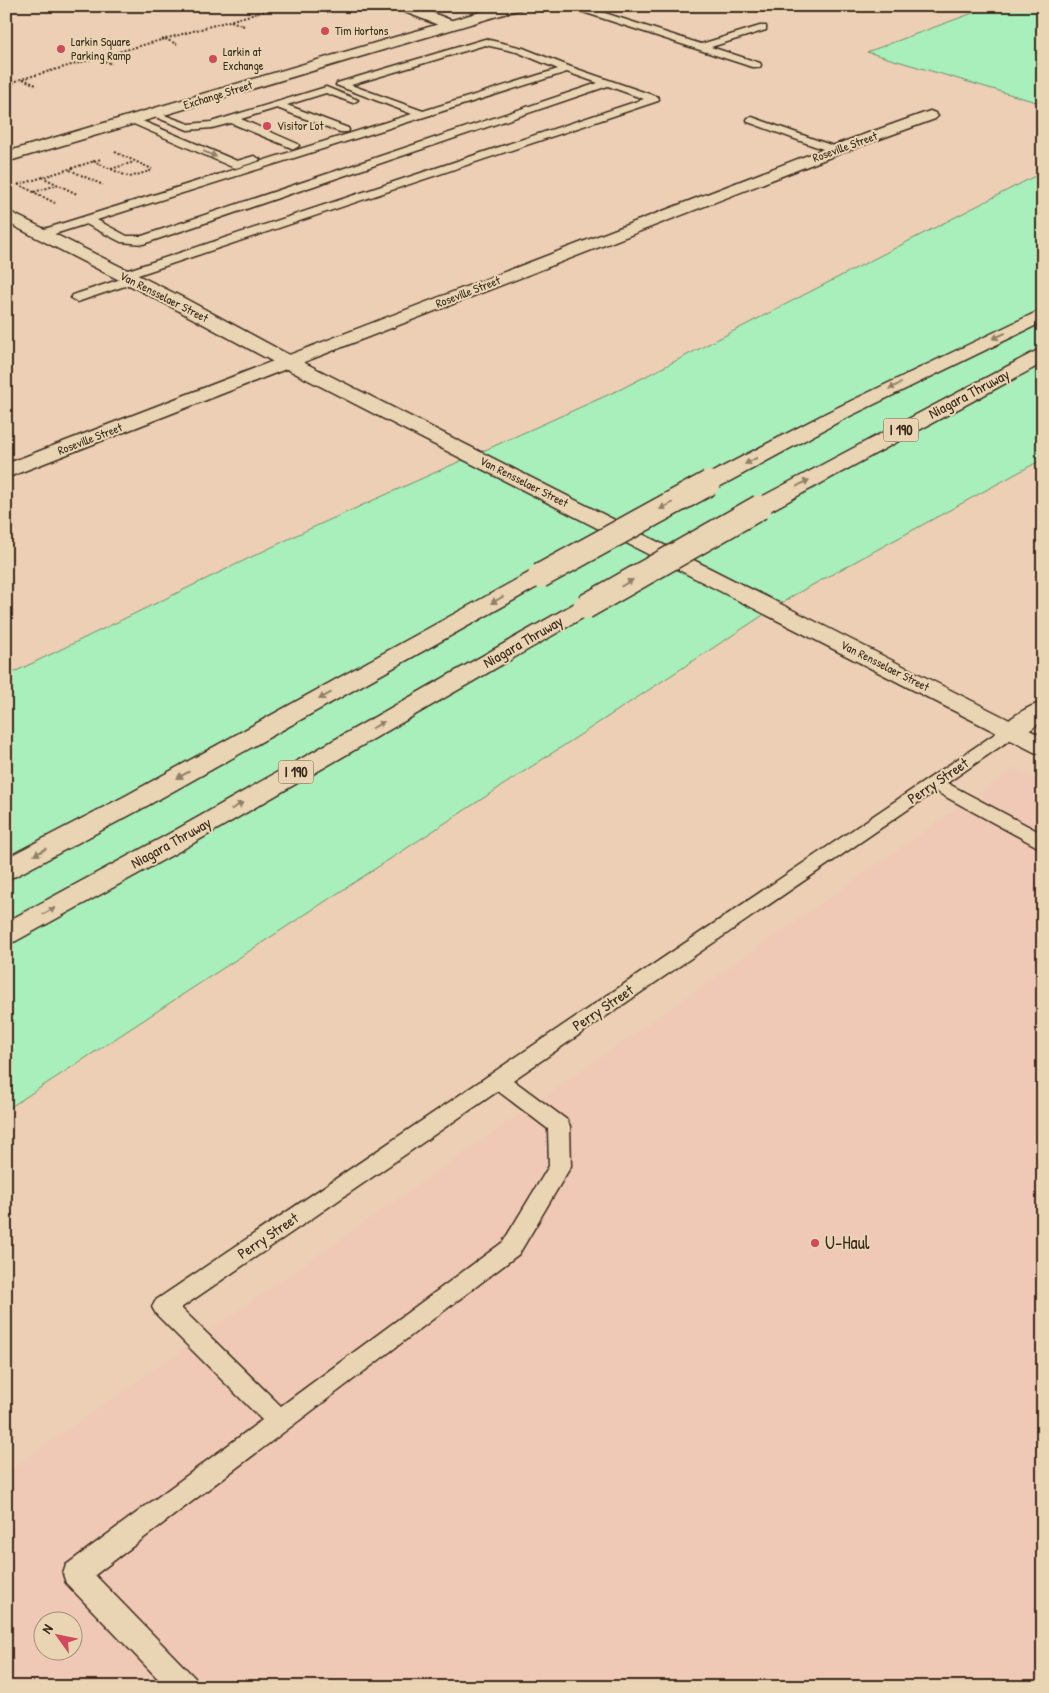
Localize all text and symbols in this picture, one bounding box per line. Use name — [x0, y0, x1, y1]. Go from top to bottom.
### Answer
place label: Tim Hortons — [335, 22, 389, 39]
marker: Tim Hortons — [319, 25, 331, 37]
place label: Larkin Square Parking Ramp — [71, 33, 131, 64]
marker: Larkin Square Parking Ramp — [55, 43, 67, 55]
place label: Larkin at Exchange — [223, 43, 264, 74]
marker: Larkin at Exchange — [207, 53, 219, 65]
street label: Exchange Street — [181, 76, 255, 113]
place label: Visitor Lot — [277, 117, 324, 134]
marker: Visitor Lot — [261, 120, 273, 132]
street label: Roseville Street — [810, 127, 880, 166]
one-way arrow — [203, 150, 217, 158]
street label: Van Rensselaer Street — [117, 267, 212, 327]
street label: Roseville Street — [433, 271, 503, 312]
one-way arrow — [992, 332, 1006, 340]
street label: Niagara Thruway — [924, 363, 1013, 424]
one-way arrow — [888, 382, 902, 390]
street label: Roseville Street — [55, 418, 125, 459]
road number: I 190 — [884, 418, 918, 442]
street label: Van Rensselaer Street — [477, 452, 572, 512]
one-way arrow — [743, 457, 758, 465]
one-way arrow — [797, 479, 810, 488]
one-way arrow — [659, 502, 673, 511]
one-way arrow — [621, 578, 634, 587]
one-way arrow — [491, 595, 504, 604]
street label: Niagara Thruway — [479, 610, 567, 673]
street label: Van Rensselaer Street — [838, 636, 933, 696]
one-way arrow — [318, 691, 331, 700]
one-way arrow — [371, 721, 384, 730]
street label: Perry Street — [903, 752, 973, 809]
road number: I 190 — [278, 760, 314, 784]
one-way arrow — [176, 770, 189, 779]
one-way arrow — [229, 802, 244, 810]
street label: Niagara Thruway — [127, 812, 215, 873]
one-way arrow — [33, 848, 47, 856]
one-way arrow — [42, 906, 56, 915]
street label: Perry Street — [568, 979, 638, 1036]
street label: Perry Street — [233, 1207, 303, 1264]
place label: U-Haul — [825, 1230, 870, 1255]
marker: U-Haul — [809, 1237, 821, 1249]
north arrow — [32, 1610, 82, 1660]
text: N — [37, 1620, 57, 1637]

